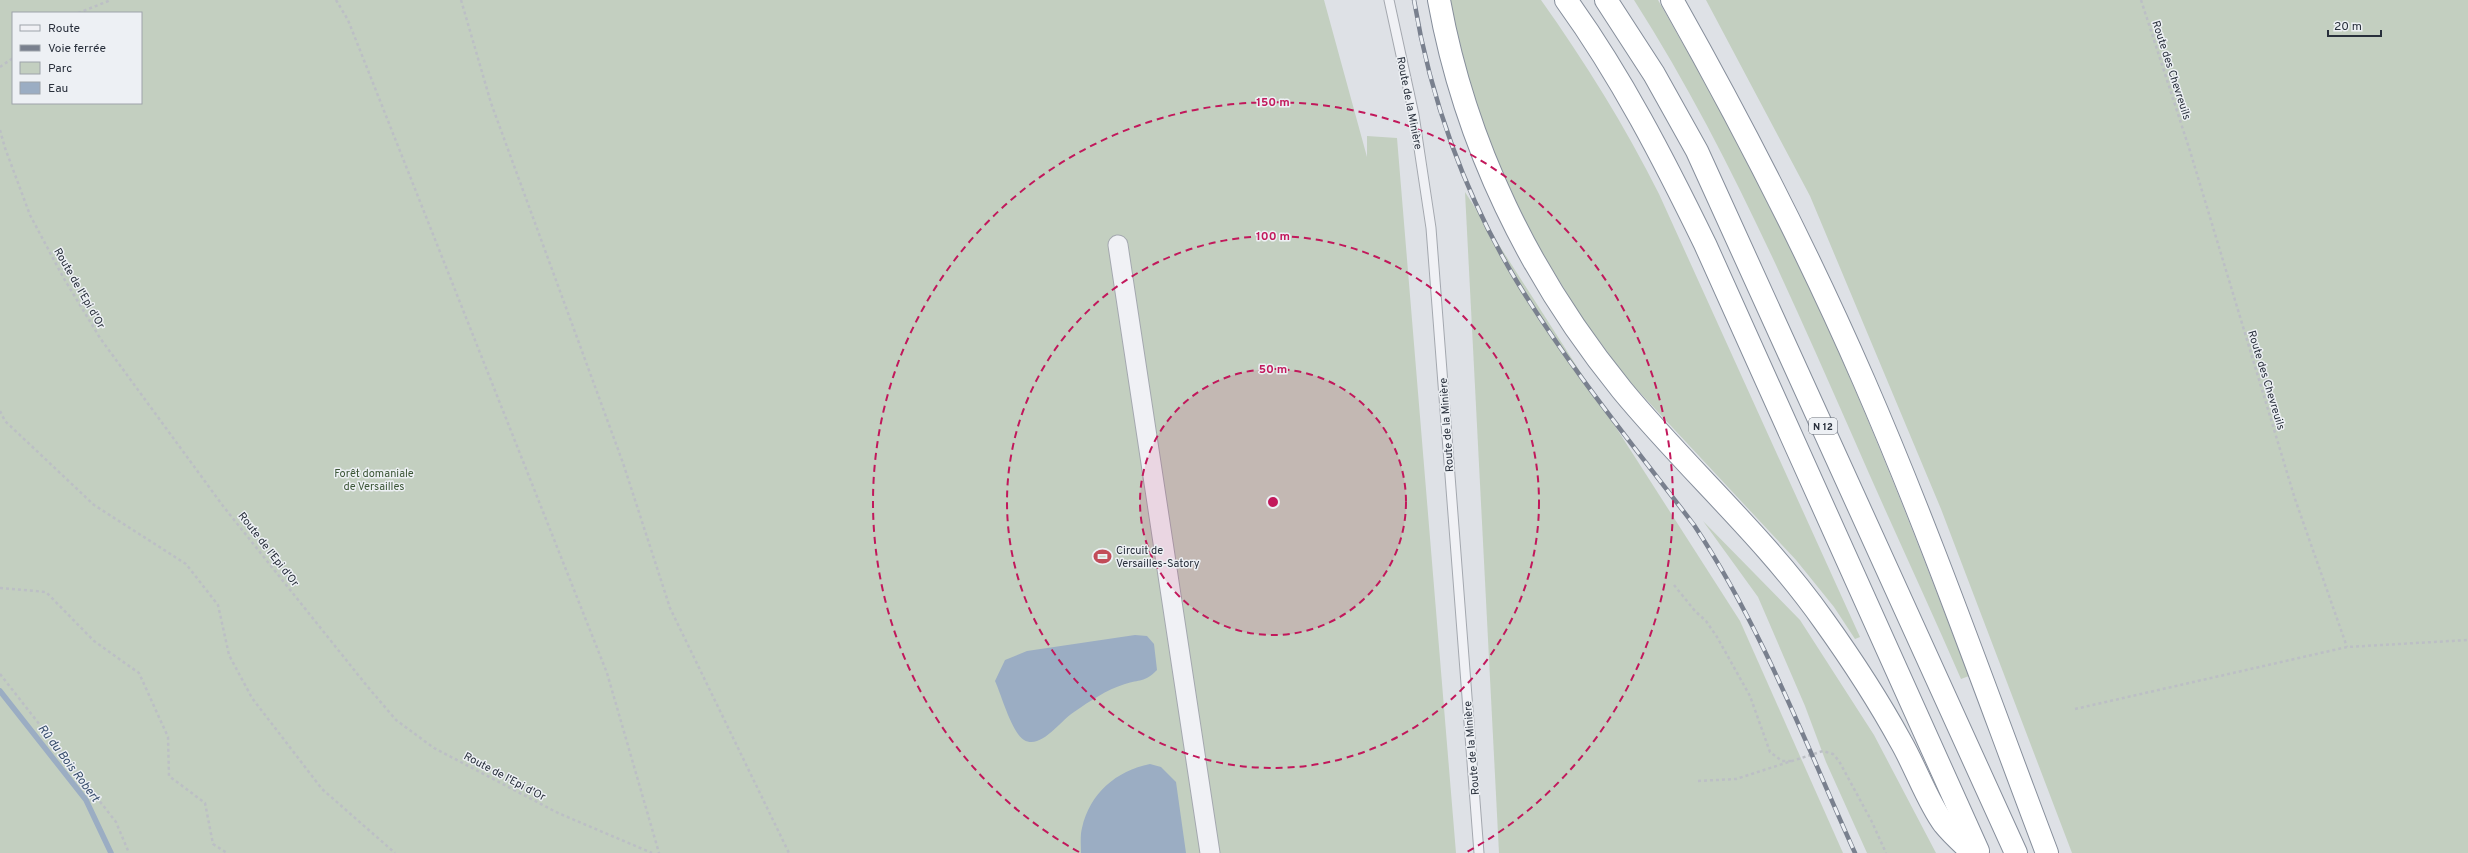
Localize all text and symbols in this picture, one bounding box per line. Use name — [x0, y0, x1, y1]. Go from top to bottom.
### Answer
legend — [12, 12, 142, 104]
scale bar — [2328, 12, 2381, 38]
street label: Route des Chevreuils — [2148, 19, 2194, 122]
text: 20 m — [2334, 19, 2362, 35]
text: Route — [48, 21, 80, 37]
text: Voie ferrée — [48, 41, 106, 57]
street label: Route de la Minière — [1393, 56, 1425, 151]
text: Parc — [48, 61, 72, 77]
text: Eau — [48, 81, 68, 97]
text: 150 m — [1256, 95, 1290, 111]
text: 100 m — [1256, 229, 1290, 245]
street label: Route de l'Epi d'Or — [50, 246, 108, 332]
street label: Route des Chevreuils — [2244, 329, 2288, 432]
text: 50 m — [1259, 362, 1287, 378]
street label: Route de la Minière — [1437, 377, 1457, 472]
road number: N 12 — [1809, 418, 1837, 434]
park label: Forêt domaniale de Versailles — [334, 467, 414, 494]
centre of rings — [1266, 495, 1280, 509]
street label: Route de l'Epi d'Or — [235, 510, 302, 590]
place label: Circuit de Versailles-Satory — [1116, 544, 1200, 571]
sports icon: Circuit de Versailles-Satory — [1093, 546, 1113, 566]
street label: Route de la Minière — [1461, 700, 1483, 796]
water label: Rû du Bois Robert — [34, 722, 103, 806]
street label: Route de l'Epi d'Or — [461, 749, 549, 805]

